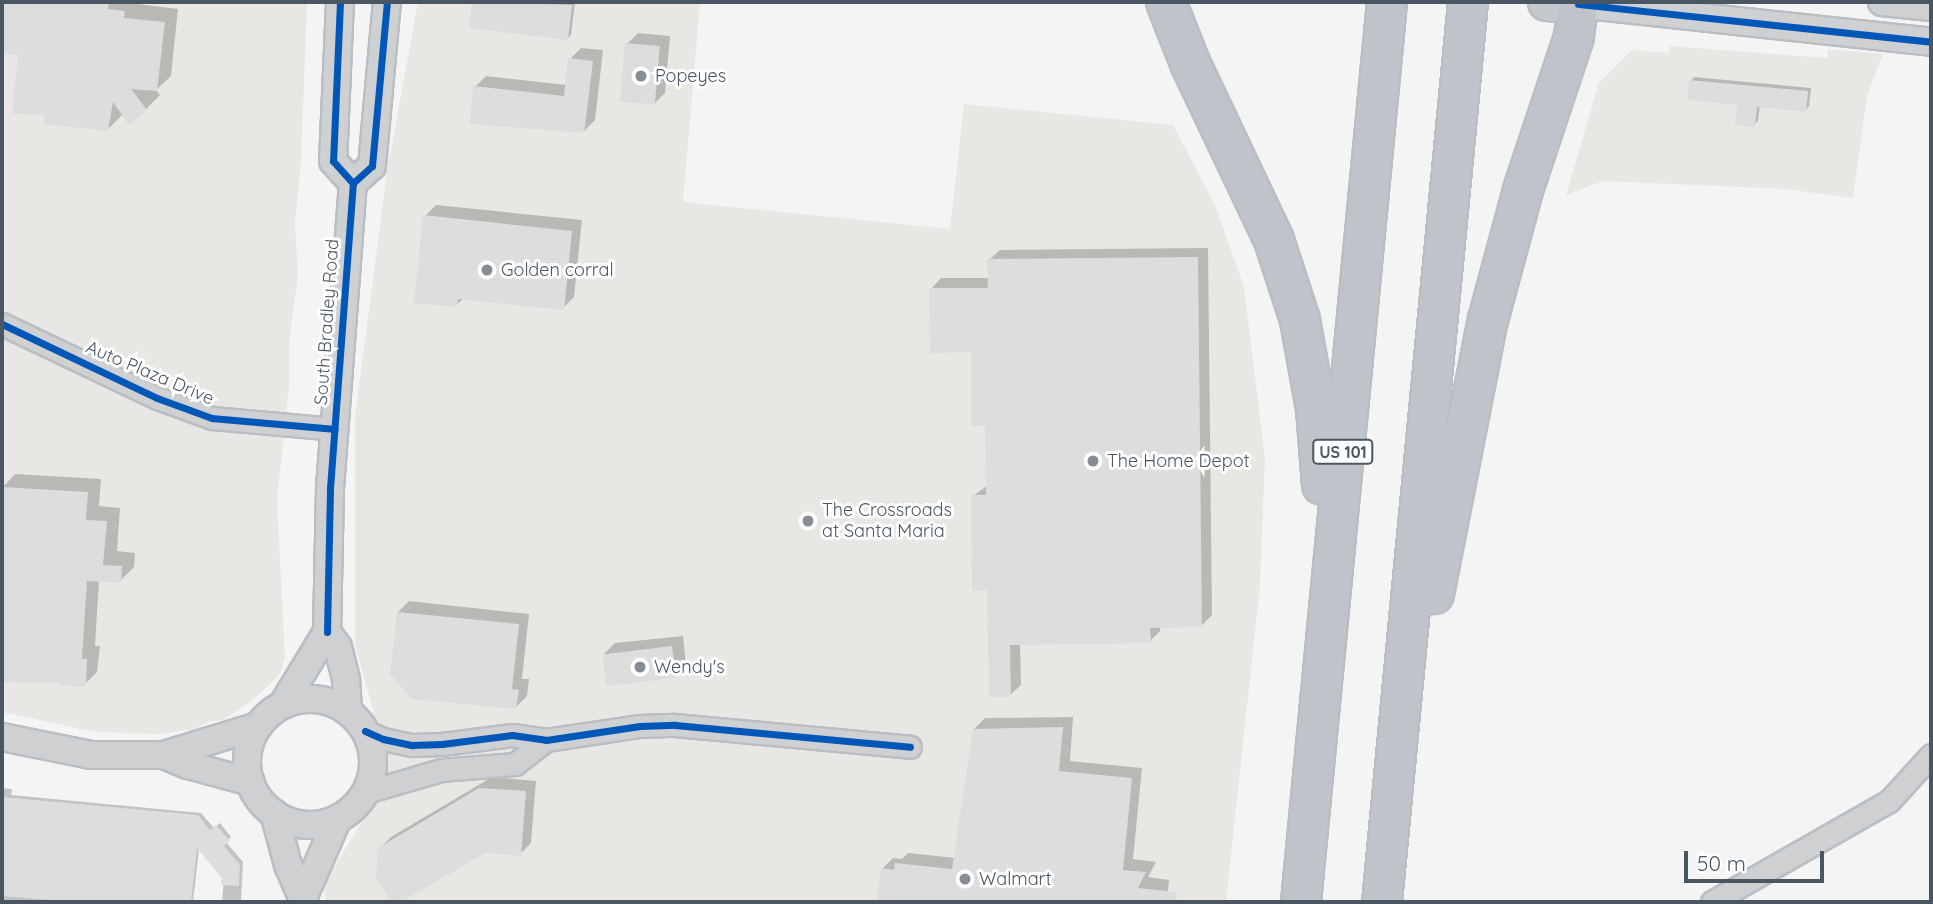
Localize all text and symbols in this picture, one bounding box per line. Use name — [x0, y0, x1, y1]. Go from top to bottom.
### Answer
place label: Popeyes — [655, 65, 726, 87]
marker: Popeyes — [633, 68, 649, 84]
street label: South Bradley Road — [310, 238, 344, 406]
place label: Golden corral — [501, 259, 614, 281]
marker: Golden corral — [479, 262, 495, 278]
street label: Auto Plaza Drive — [83, 336, 217, 410]
road number: US 101 — [1312, 440, 1374, 464]
place label: The Home Depot — [1107, 450, 1250, 472]
marker: The Home Depot — [1085, 453, 1101, 469]
place label: The Crossroads at Santa Maria — [822, 500, 952, 542]
marker: The Crossroads at Santa Maria — [800, 513, 816, 529]
place label: Wendy's — [654, 656, 725, 678]
marker: Wendy's — [632, 659, 648, 675]
scale bar — [1688, 838, 1828, 882]
text: 50 m — [1697, 850, 1746, 876]
place label: Walmart — [979, 868, 1052, 890]
marker: Walmart — [957, 871, 973, 887]

